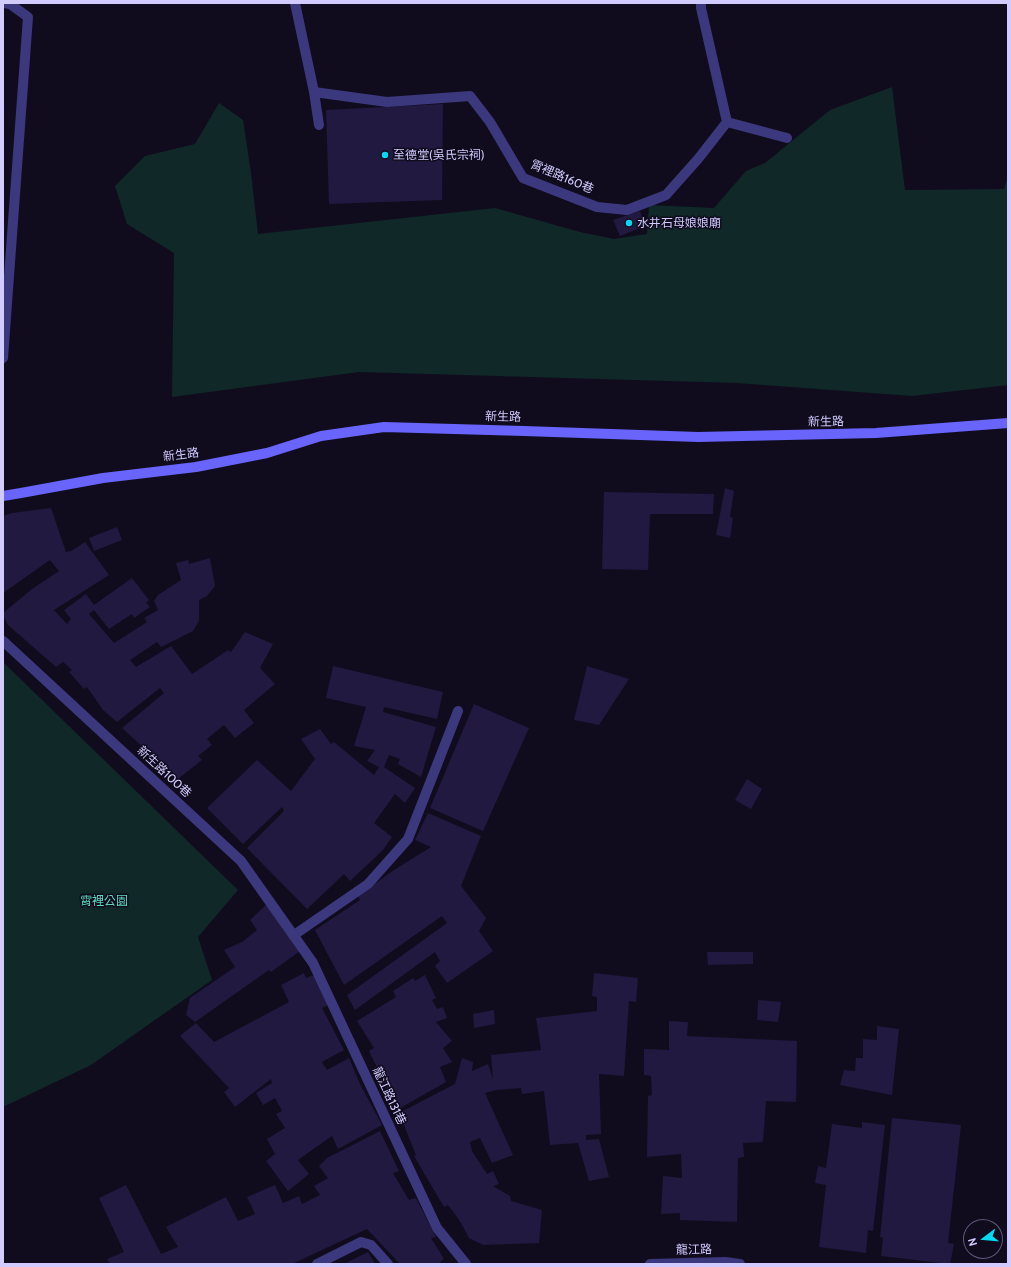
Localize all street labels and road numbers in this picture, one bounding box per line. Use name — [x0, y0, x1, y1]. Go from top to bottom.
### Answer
street label: 霄裡路160巷 — [528, 157, 596, 197]
street label: 新生路 — [485, 409, 521, 425]
street label: 新生路 — [808, 414, 844, 430]
street label: 新生路 — [162, 446, 200, 464]
street label: 新生路100巷 — [134, 743, 194, 801]
street label: 龍江路131巷 — [369, 1065, 409, 1127]
street label: 龍江路 — [676, 1242, 712, 1258]

